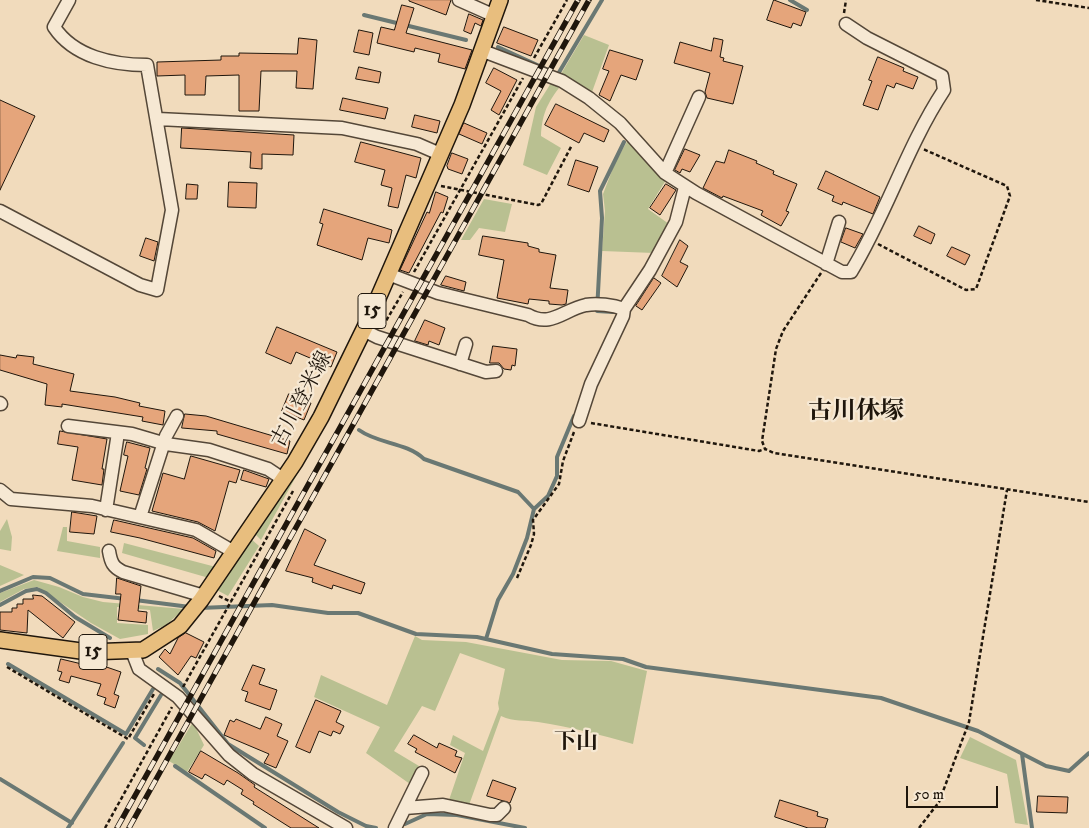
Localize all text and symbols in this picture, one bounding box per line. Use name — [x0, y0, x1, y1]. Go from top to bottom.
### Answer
road number: 15 — [358, 294, 386, 328]
street label: 古川登米線 — [267, 348, 339, 452]
district label: 古川休塚 — [808, 399, 904, 427]
road number: 15 — [79, 634, 107, 670]
district label: 下山 — [554, 730, 598, 756]
scale bar — [909, 776, 1002, 808]
text: 50 m — [914, 785, 944, 804]

